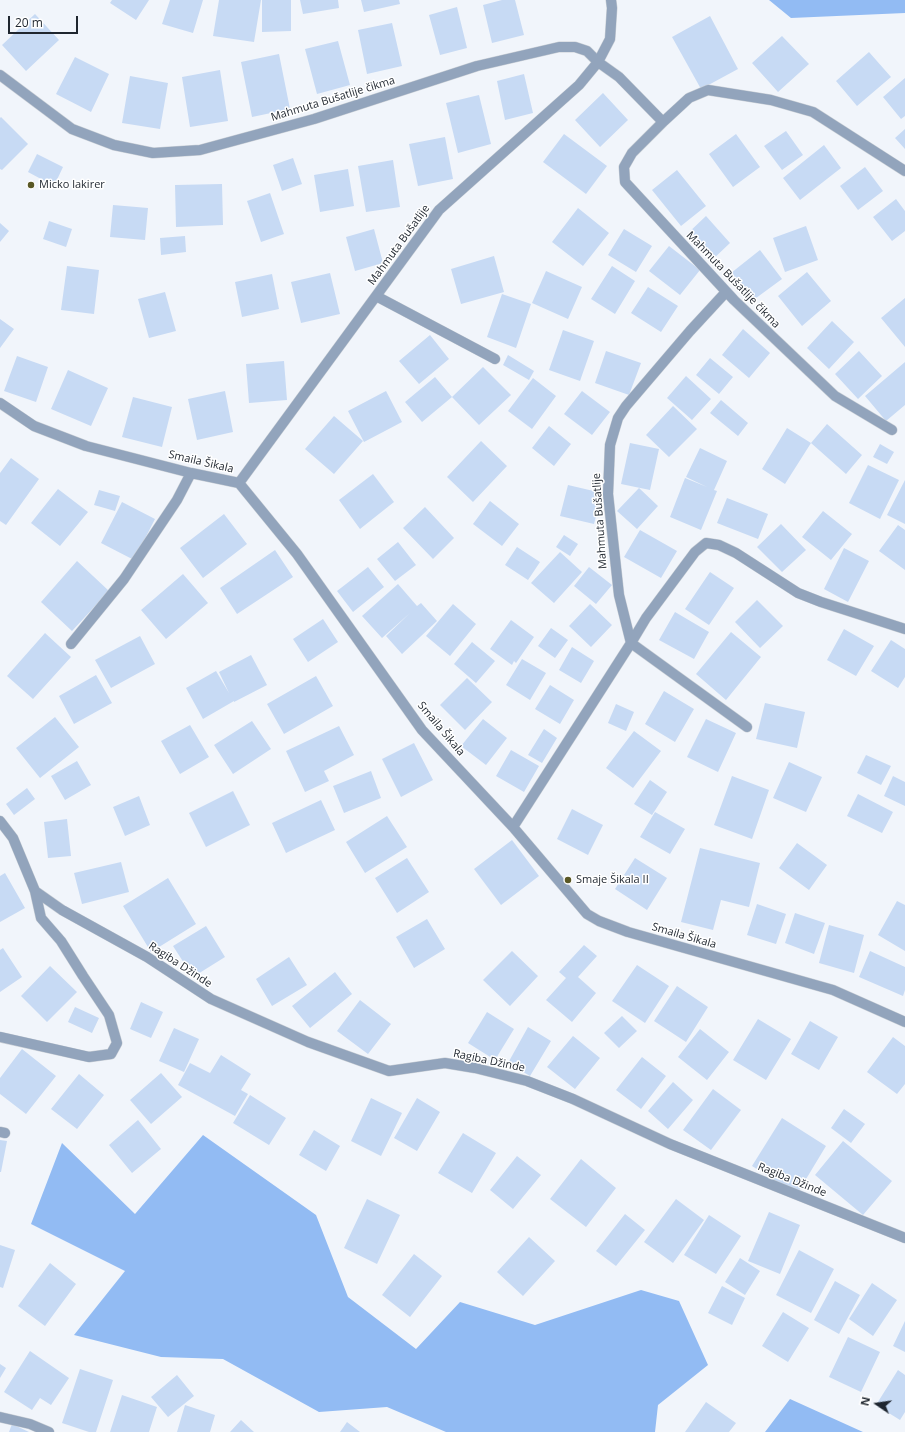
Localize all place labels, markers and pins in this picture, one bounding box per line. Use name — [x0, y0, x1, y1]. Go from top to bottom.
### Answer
place label: Micko lakirer — [39, 178, 105, 192]
marker: Micko lakirer — [26, 180, 36, 190]
place label: Smaje Šikala II — [576, 873, 649, 887]
marker: Smaje Šikala II — [563, 875, 573, 885]

